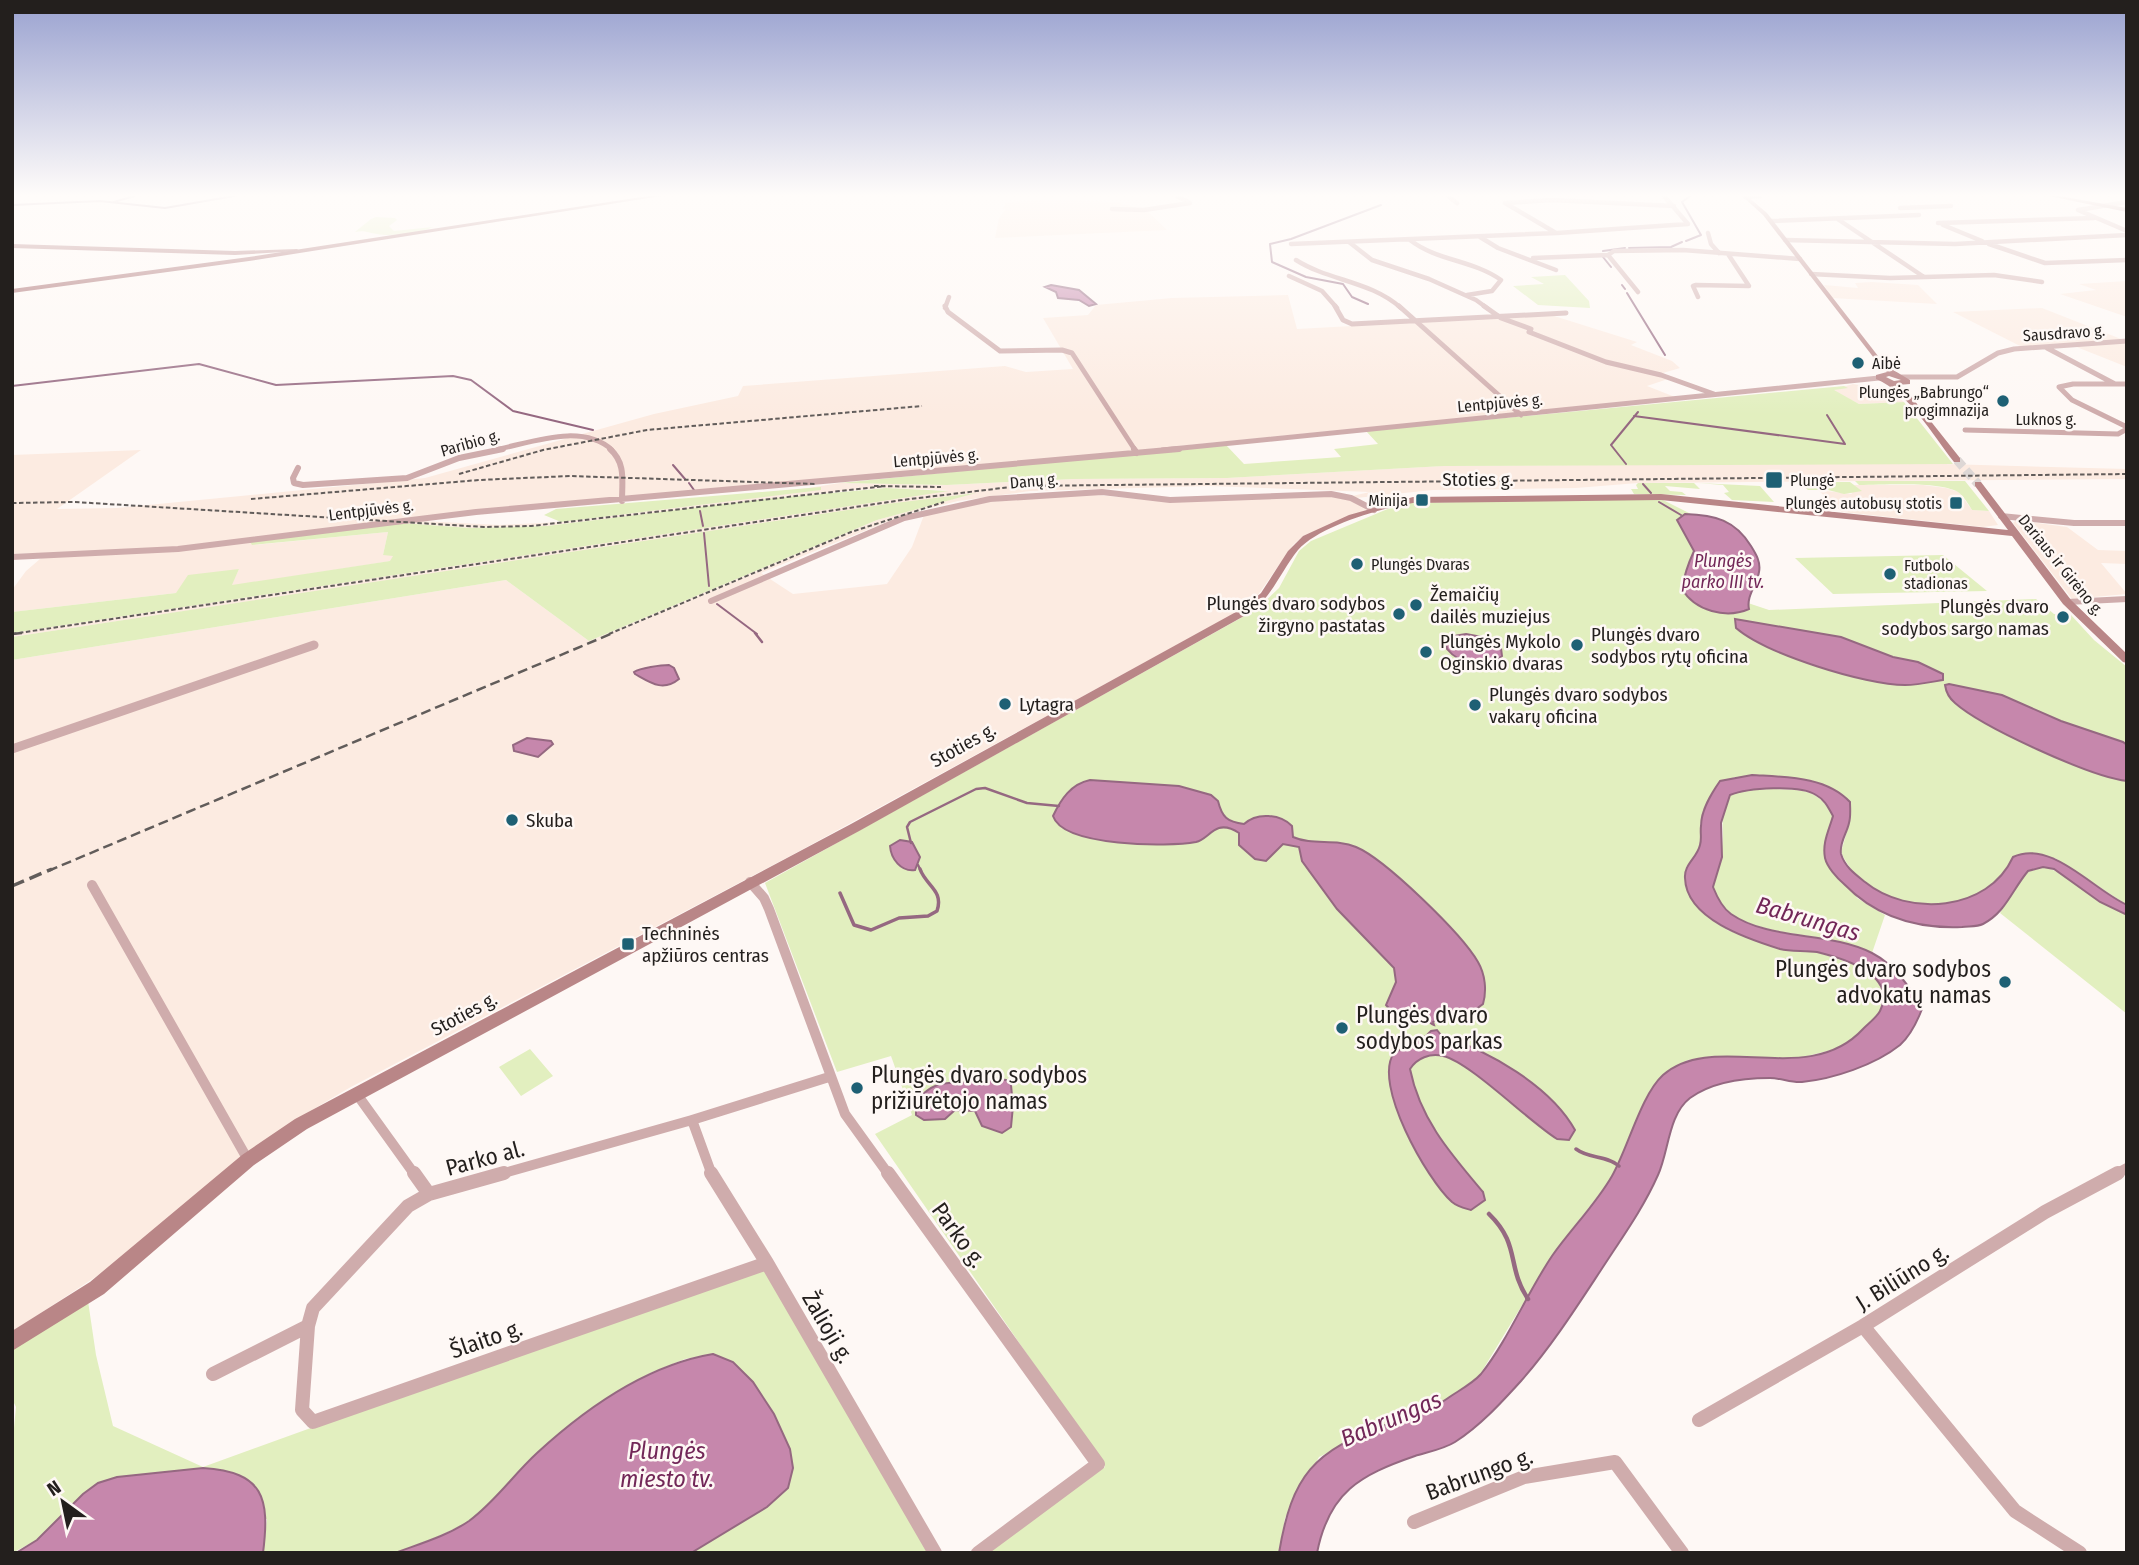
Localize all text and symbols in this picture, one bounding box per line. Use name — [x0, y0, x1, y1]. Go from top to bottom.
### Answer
street label: Sausdravo g. — [2022, 321, 2106, 345]
place label: Aibė — [1872, 354, 1901, 373]
marker: Aibė — [1850, 355, 1866, 371]
place label: Plungės „Babrungo“ progimnazija — [1859, 383, 1989, 420]
street label: Lentpjūvės g. — [1456, 390, 1544, 416]
marker: Plungės „Babrungo“ progimnazija — [1995, 393, 2011, 409]
street label: Luknos g. — [2015, 410, 2077, 429]
street label: Paribio g. — [438, 426, 502, 460]
street label: Lentpjūvės g. — [892, 445, 980, 471]
street label: Stoties g. — [1442, 468, 1514, 491]
street label: Danų g. — [1009, 469, 1059, 493]
marker: Plungė — [1764, 470, 1784, 490]
place label: Plungė — [1790, 471, 1834, 490]
place label: Minija — [1368, 491, 1408, 510]
marker: Minija — [1414, 492, 1430, 508]
place label: Plungės autobusų stotis — [1785, 494, 1942, 513]
street label: Lentpjūvės g. — [327, 495, 415, 525]
marker: Plungės autobusų stotis — [1948, 495, 1964, 511]
street label: Dariaus ir Girėno g. — [2014, 511, 2108, 619]
water label: Plungės parko III tv. — [1682, 550, 1764, 593]
place label: Plungės Dvaras — [1371, 555, 1470, 574]
marker: Plungės Dvaras — [1349, 556, 1365, 572]
place label: Futbolo stadionas — [1904, 556, 1968, 593]
marker: Futbolo stadionas — [1882, 566, 1898, 582]
place label: Žemaičių dailės muziejus — [1430, 583, 1550, 628]
place label: Plungės dvaro sodybos žirgyno pastatas — [1206, 592, 1385, 637]
place label: Plungės dvaro sodybos sargo namas — [1882, 595, 2049, 640]
marker: Žemaičių dailės muziejus — [1408, 597, 1424, 613]
marker: Plungės dvaro sodybos žirgyno pastatas — [1391, 606, 1407, 622]
marker: Plungės dvaro sodybos sargo namas — [2055, 609, 2071, 625]
place label: Plungės dvaro sodybos rytų oficina — [1591, 623, 1748, 668]
place label: Plungės Mykolo Oginskio dvaras — [1440, 630, 1563, 675]
marker: Plungės dvaro sodybos rytų oficina — [1569, 637, 1585, 653]
marker: Plungės Mykolo Oginskio dvaras — [1418, 644, 1434, 660]
place label: Plungės dvaro sodybos vakarų oficina — [1489, 683, 1668, 728]
place label: Lytagra — [1019, 693, 1074, 716]
marker: Lytagra — [997, 696, 1013, 712]
marker: Plungės dvaro sodybos vakarų oficina — [1467, 697, 1483, 713]
street label: Stoties g. — [926, 718, 1000, 772]
place label: Skuba — [526, 809, 573, 832]
marker: Skuba — [504, 812, 520, 828]
water label: Babrungas — [1753, 891, 1863, 947]
place label: Techninės apžiūros centras — [642, 922, 769, 967]
marker: Techninės apžiūros centras — [620, 936, 636, 952]
place label: Plungės dvaro sodybos advokatų namas — [1775, 955, 1991, 1009]
marker: Plungės dvaro sodybos advokatų namas — [1997, 974, 2013, 990]
street label: Stoties g. — [427, 987, 501, 1041]
place label: Plungės dvaro sodybos parkas — [1356, 1001, 1503, 1055]
marker: Plungės dvaro sodybos parkas — [1334, 1020, 1350, 1036]
place label: Plungės dvaro sodybos prižiūrėtojo namas — [871, 1061, 1087, 1115]
marker: Plungės dvaro sodybos prižiūrėtojo namas — [849, 1080, 865, 1096]
street label: Parko al. — [443, 1134, 527, 1182]
street label: Parko g. — [926, 1197, 992, 1273]
street label: J. Biliūno g. — [1850, 1238, 1954, 1316]
street label: Žalioji g. — [796, 1286, 860, 1368]
street label: Šlaito g. — [446, 1313, 526, 1364]
water label: Babrungas — [1336, 1385, 1446, 1453]
water label: Plungės miesto tv. — [620, 1437, 714, 1493]
street label: Babrungo g. — [1422, 1442, 1536, 1506]
north arrow — [28, 1467, 98, 1537]
text: N — [43, 1475, 65, 1501]

